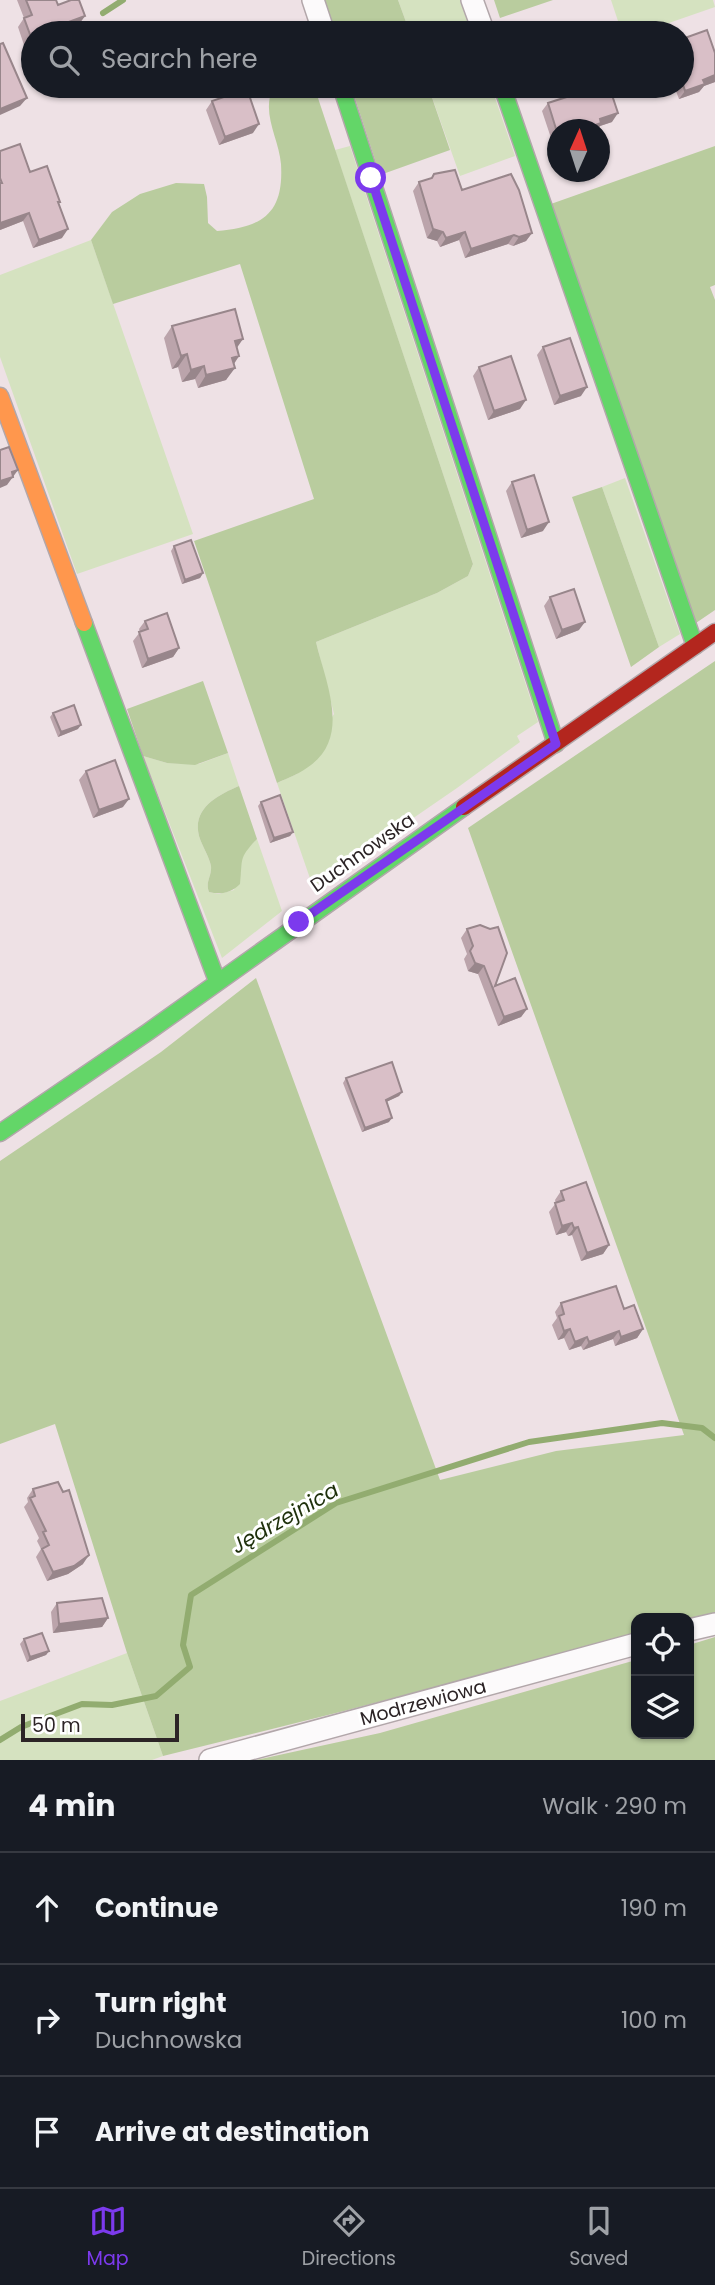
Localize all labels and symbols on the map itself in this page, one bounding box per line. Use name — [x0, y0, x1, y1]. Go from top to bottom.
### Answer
north arrow — [547, 119, 610, 182]
route start — [355, 162, 386, 193]
street label: Duchnowska — [305, 806, 420, 898]
route end — [283, 906, 314, 937]
water label: Jędrzejnica — [226, 1475, 344, 1560]
street label: Modrzewiowa — [357, 1673, 489, 1732]
scale bar — [21, 1711, 178, 1743]

